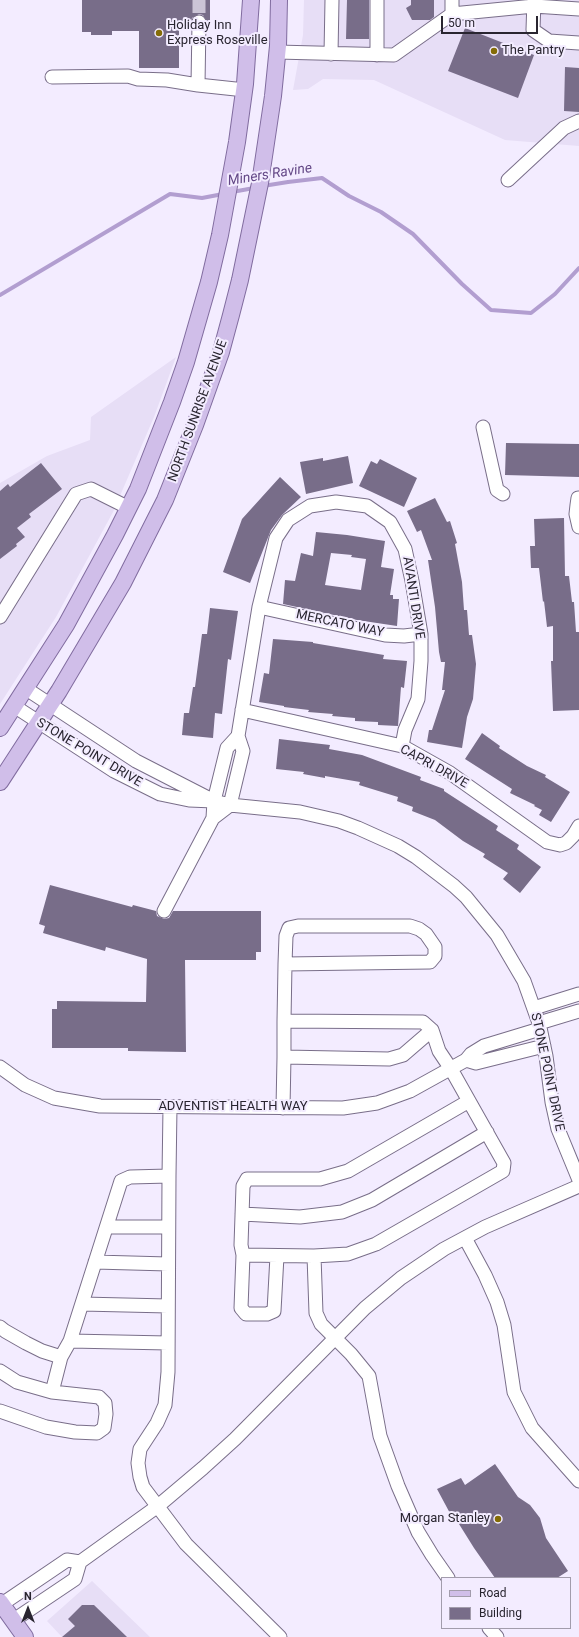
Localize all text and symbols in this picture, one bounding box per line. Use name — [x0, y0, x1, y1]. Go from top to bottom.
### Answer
scale bar — [443, 8, 540, 34]
text: 50 m — [448, 16, 475, 30]
place label: Holiday Inn Express Roseville — [167, 18, 268, 49]
marker: Holiday Inn Express Roseville — [154, 28, 164, 38]
place label: The Pantry — [502, 43, 564, 59]
marker: The Pantry — [489, 46, 499, 56]
water label: Miners Ravine — [227, 160, 313, 190]
street label: NORTH SUNRISE AVENUE — [165, 338, 231, 484]
street label: AVANTI DRIVE — [399, 556, 427, 640]
street label: MERCATO WAY — [295, 607, 385, 641]
street label: STONE POINT DRIVE — [33, 715, 145, 791]
street label: CAPRI DRIVE — [397, 742, 471, 792]
street label: STONE POINT DRIVE — [527, 1011, 567, 1133]
street label: ADVENTIST HEALTH WAY — [158, 1099, 308, 1115]
place label: Morgan Stanley — [400, 1511, 490, 1527]
marker: Morgan Stanley — [493, 1514, 503, 1524]
legend — [441, 1577, 571, 1629]
text: Road — [479, 1586, 507, 1600]
north arrow — [8, 1589, 48, 1629]
text: N — [24, 1590, 32, 1603]
text: Building — [479, 1606, 522, 1620]

